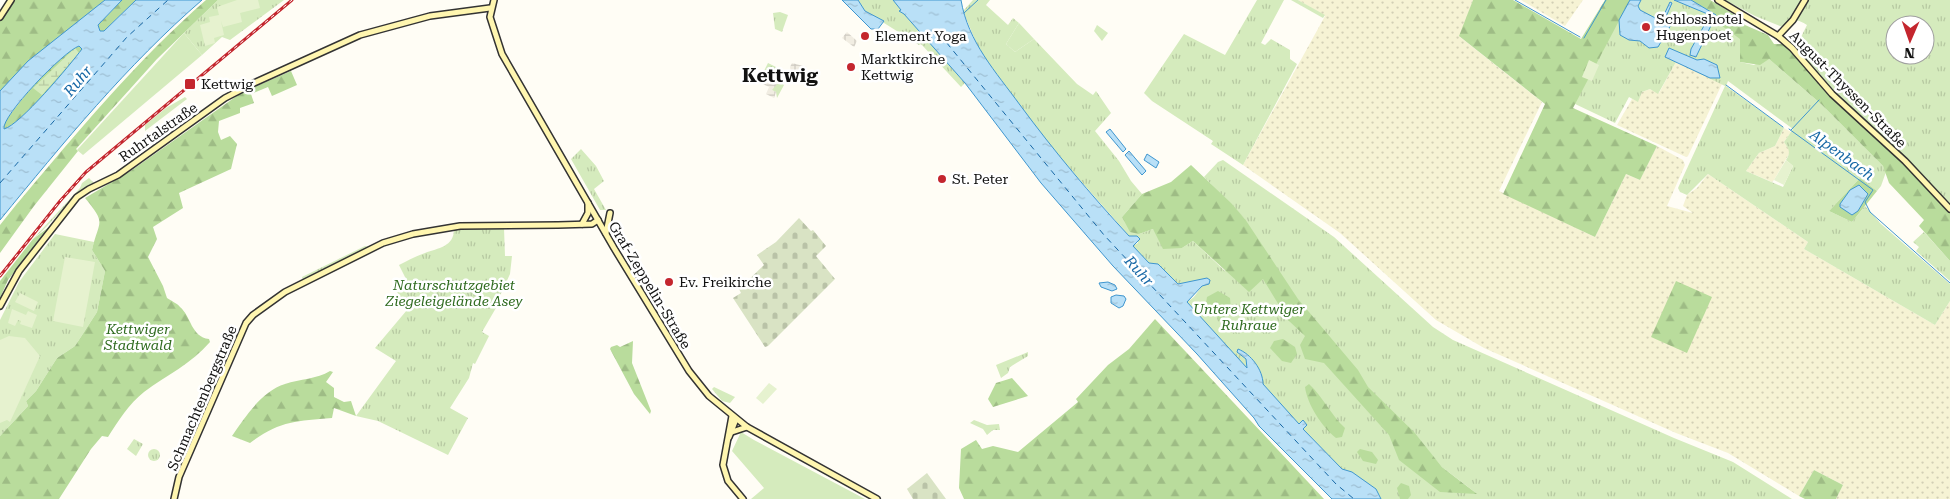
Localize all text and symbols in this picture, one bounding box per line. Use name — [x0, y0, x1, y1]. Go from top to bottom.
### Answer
place label: Schlosshotel Hugenpoet — [1656, 11, 1743, 43]
north arrow — [1885, 15, 1935, 65]
marker: Schlosshotel Hugenpoet — [1640, 21, 1652, 33]
street label: August-Thyssen-Straße — [1786, 27, 1910, 151]
place label: Element Yoga — [875, 28, 967, 44]
marker: Element Yoga — [859, 30, 871, 42]
text: N — [1904, 45, 1915, 61]
place label: Marktkirche Kettwig — [861, 51, 945, 83]
water label: Ruhr — [59, 61, 97, 101]
marker: Marktkirche Kettwig — [845, 61, 857, 73]
district label: Kettwig — [742, 64, 818, 87]
place label: Kettwig — [201, 76, 253, 92]
marker: Kettwig — [183, 77, 197, 91]
street label: Ruhrtalstraße — [116, 99, 200, 165]
water label: Alpenbach — [1806, 125, 1878, 184]
place label: St. Peter — [952, 171, 1008, 187]
marker: St. Peter — [936, 173, 948, 185]
street label: Graf-Zeppelin-Straße — [606, 218, 695, 352]
water label: Ruhr — [1120, 251, 1158, 290]
place label: Ev. Freikirche — [679, 274, 772, 290]
marker: Ev. Freikirche — [663, 276, 675, 288]
park label: Naturschutzgebiet Ziegeleigelände Asey — [385, 277, 523, 309]
park label: Untere Kettwiger Ruhraue — [1193, 301, 1305, 333]
park label: Kettwiger Stadtwald — [103, 321, 172, 353]
street label: Schmachtenbergstraße — [164, 323, 240, 473]

